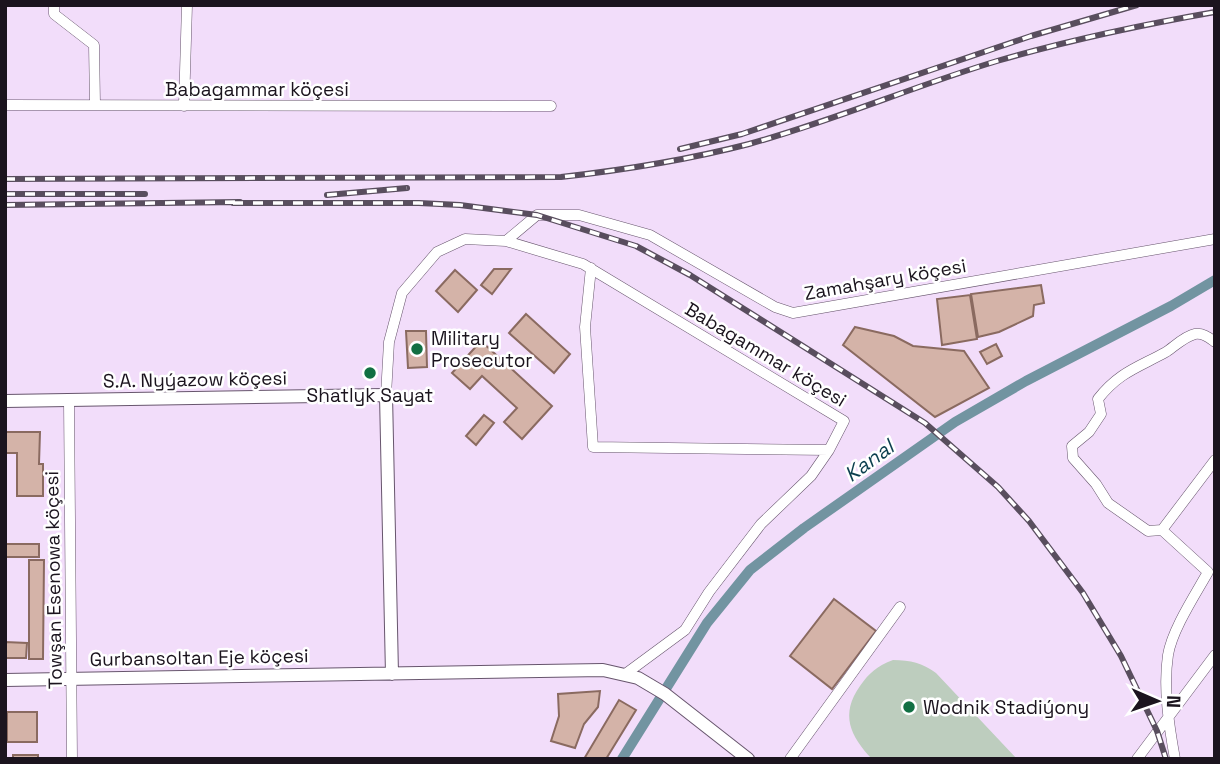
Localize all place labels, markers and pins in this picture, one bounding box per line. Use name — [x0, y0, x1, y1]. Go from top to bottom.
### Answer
place label: Military Prosecutor — [431, 326, 533, 373]
marker: Military Prosecutor — [409, 341, 425, 357]
marker: Shatlyk Sayat — [362, 365, 378, 381]
place label: Shatlyk Sayat — [307, 383, 433, 408]
place label: Wodnik Stadiýony — [923, 695, 1089, 720]
marker: Wodnik Stadiýony — [901, 699, 917, 715]

